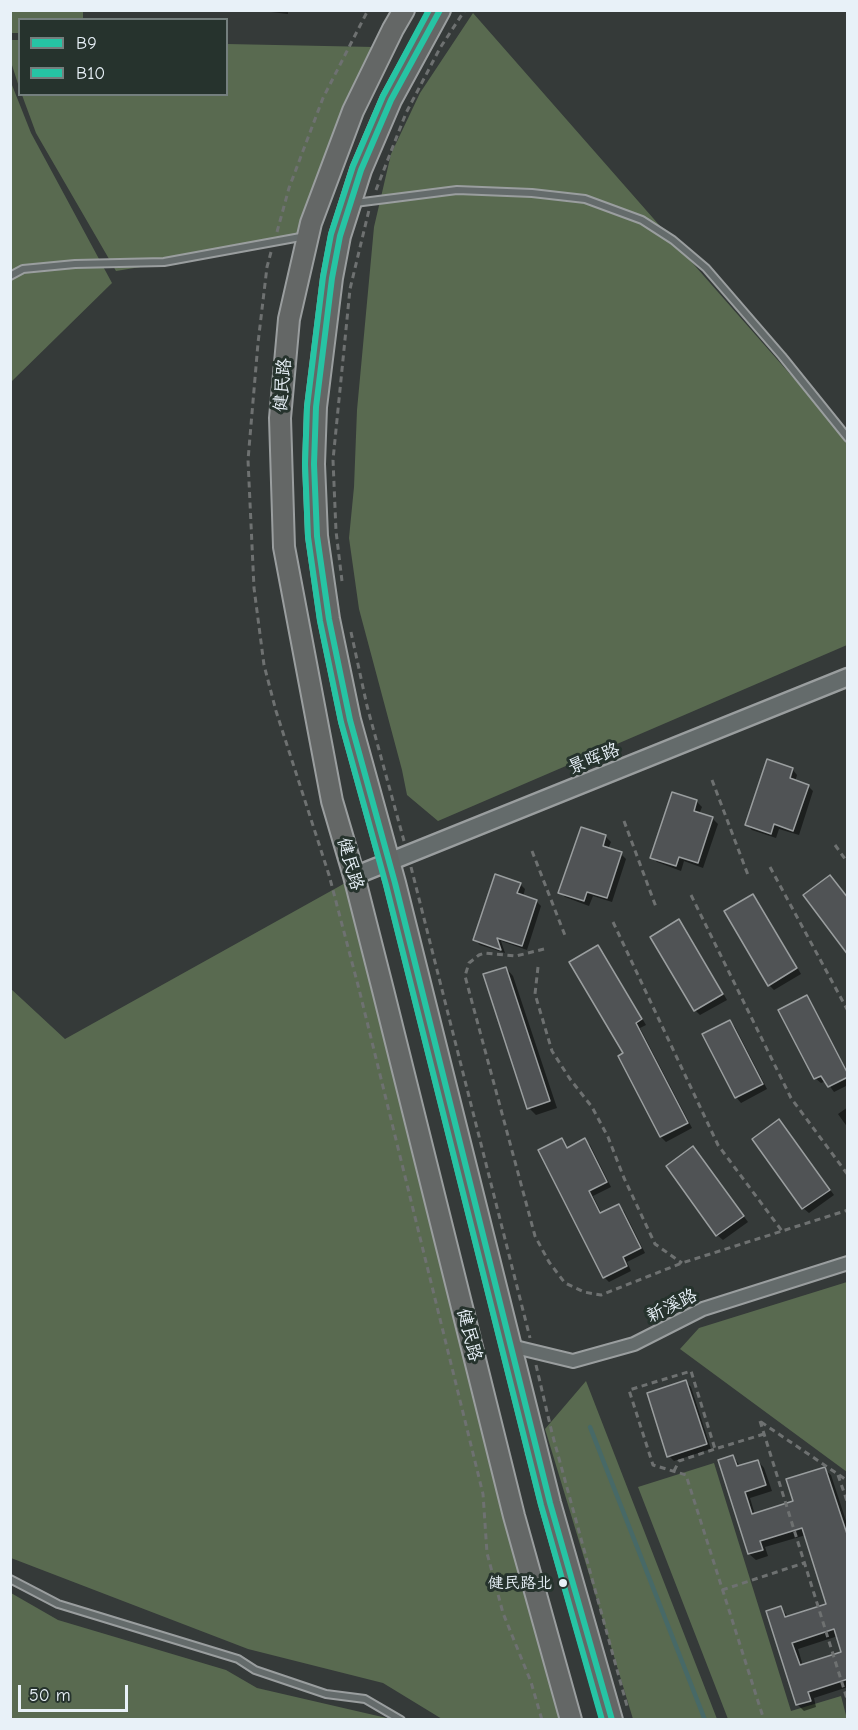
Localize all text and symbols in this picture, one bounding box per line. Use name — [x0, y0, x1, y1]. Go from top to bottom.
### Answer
legend — [18, 18, 228, 96]
text: B9 — [76, 33, 97, 54]
text: B10 — [76, 63, 105, 84]
street label: 健民路 — [270, 357, 296, 413]
street label: 景晖路 — [565, 739, 623, 779]
street label: 健民路 — [332, 835, 368, 893]
street label: 新溪路 — [643, 1284, 701, 1328]
street label: 健民路 — [452, 1306, 486, 1364]
place label: 健民路北 — [488, 1573, 552, 1593]
marker: 健民路北 — [557, 1577, 569, 1589]
scale bar — [21, 1673, 130, 1711]
text: 50 m — [29, 1685, 71, 1706]

